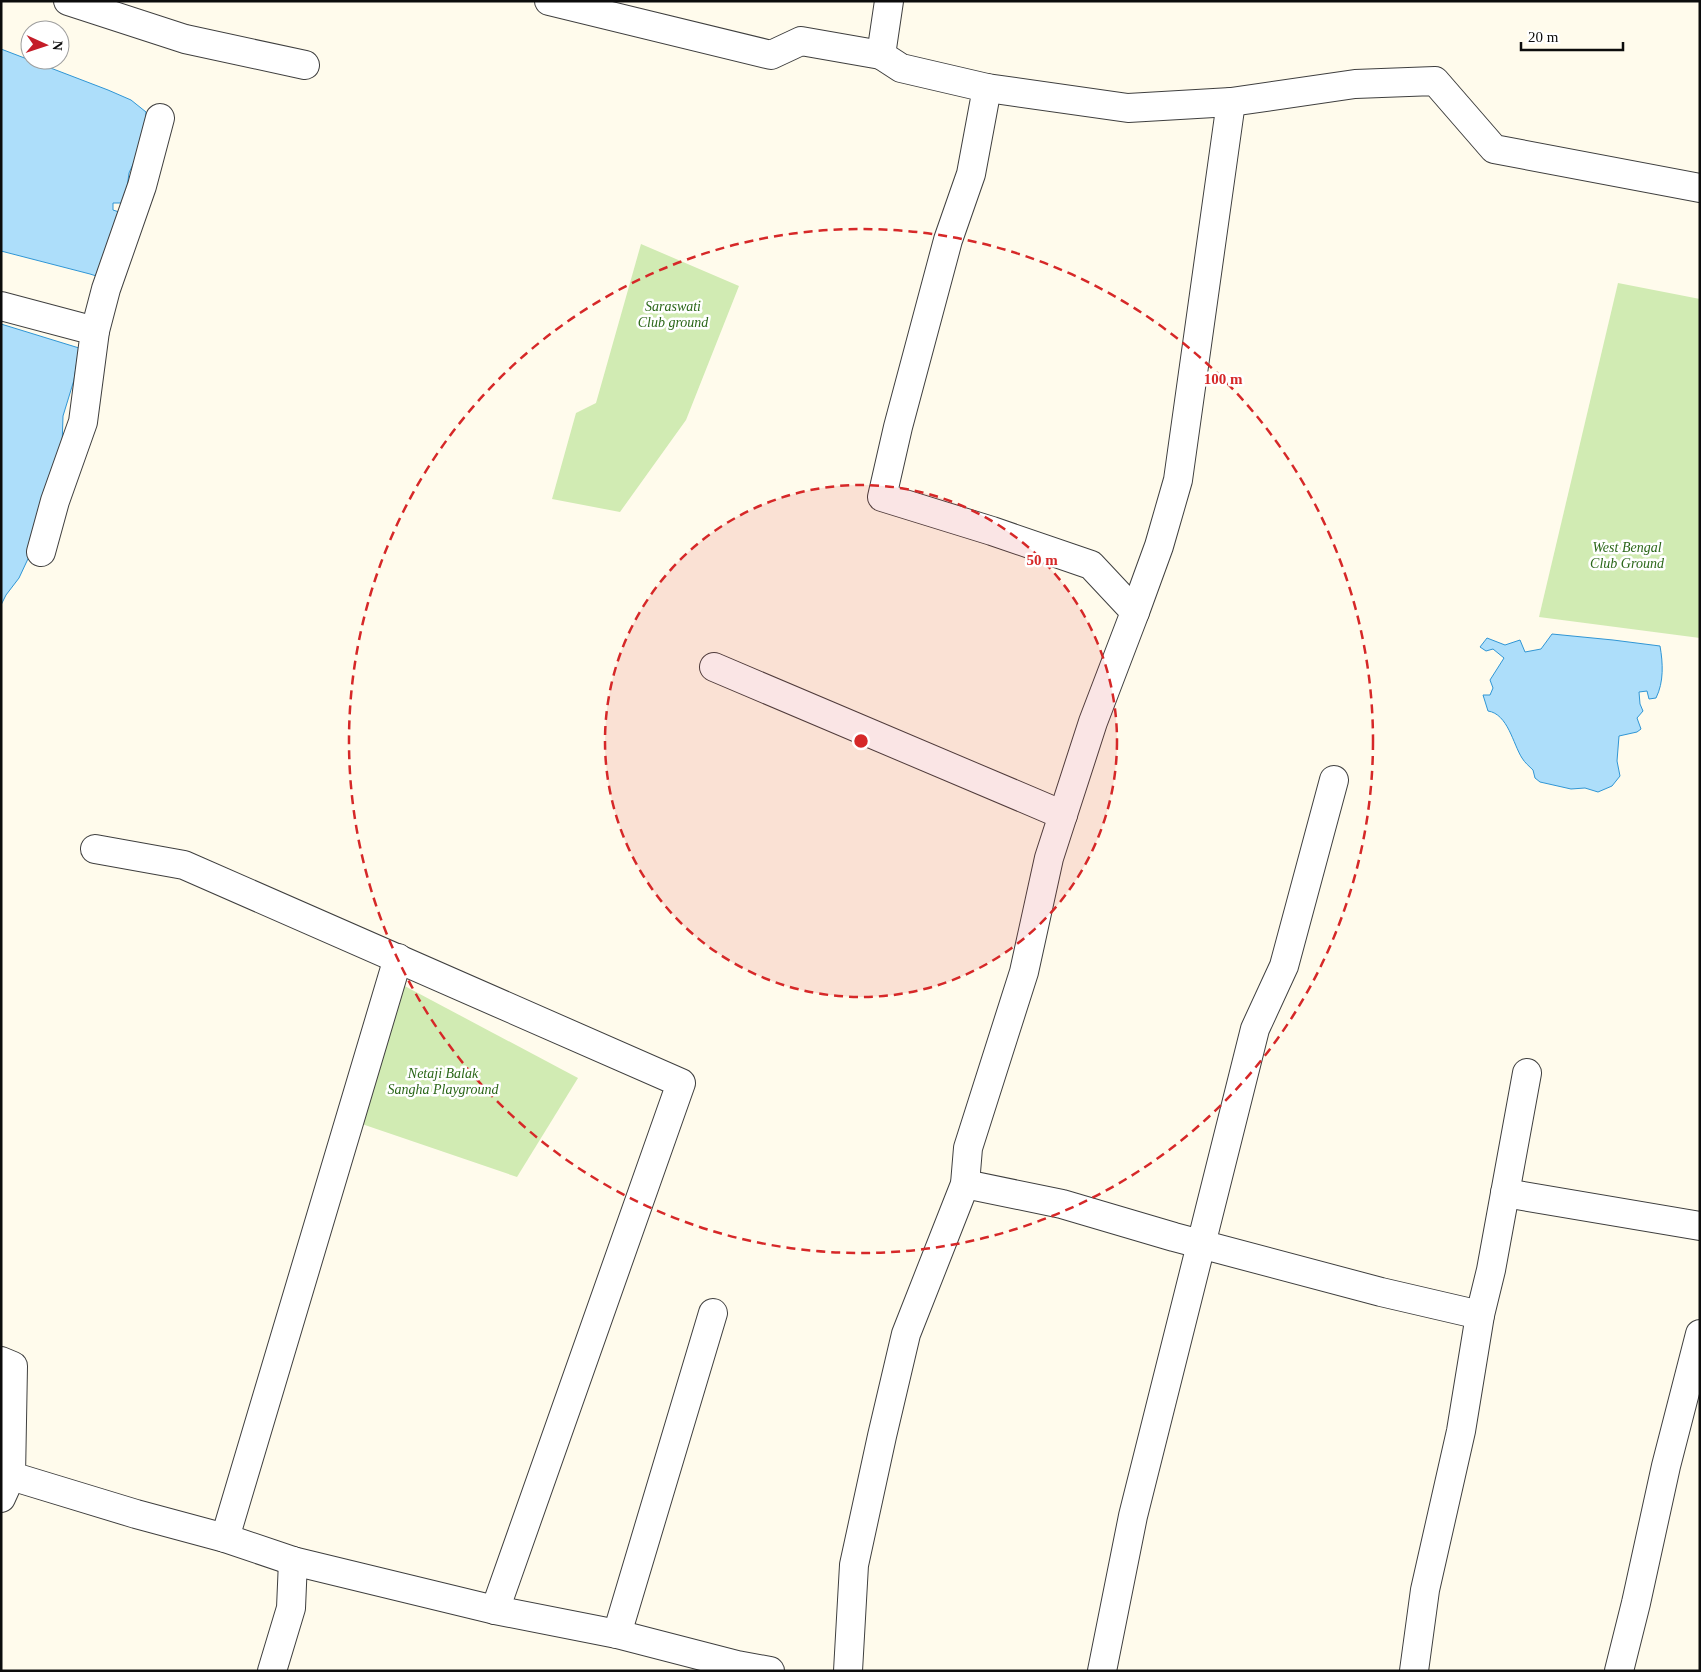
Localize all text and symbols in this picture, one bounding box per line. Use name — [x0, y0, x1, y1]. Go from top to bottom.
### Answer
north arrow — [20, 20, 70, 70]
scale bar — [1521, 20, 1624, 52]
text: 20 m — [1528, 29, 1559, 45]
text: N — [50, 40, 65, 51]
park label: Saraswati Club ground — [638, 299, 709, 330]
text: 100 m — [1204, 371, 1243, 387]
park label: West Bengal Club Ground — [1590, 540, 1665, 571]
text: 50 m — [1026, 552, 1058, 568]
centre of rings — [852, 732, 870, 750]
park label: Netaji Balak Sangha Playground — [387, 1066, 500, 1097]

